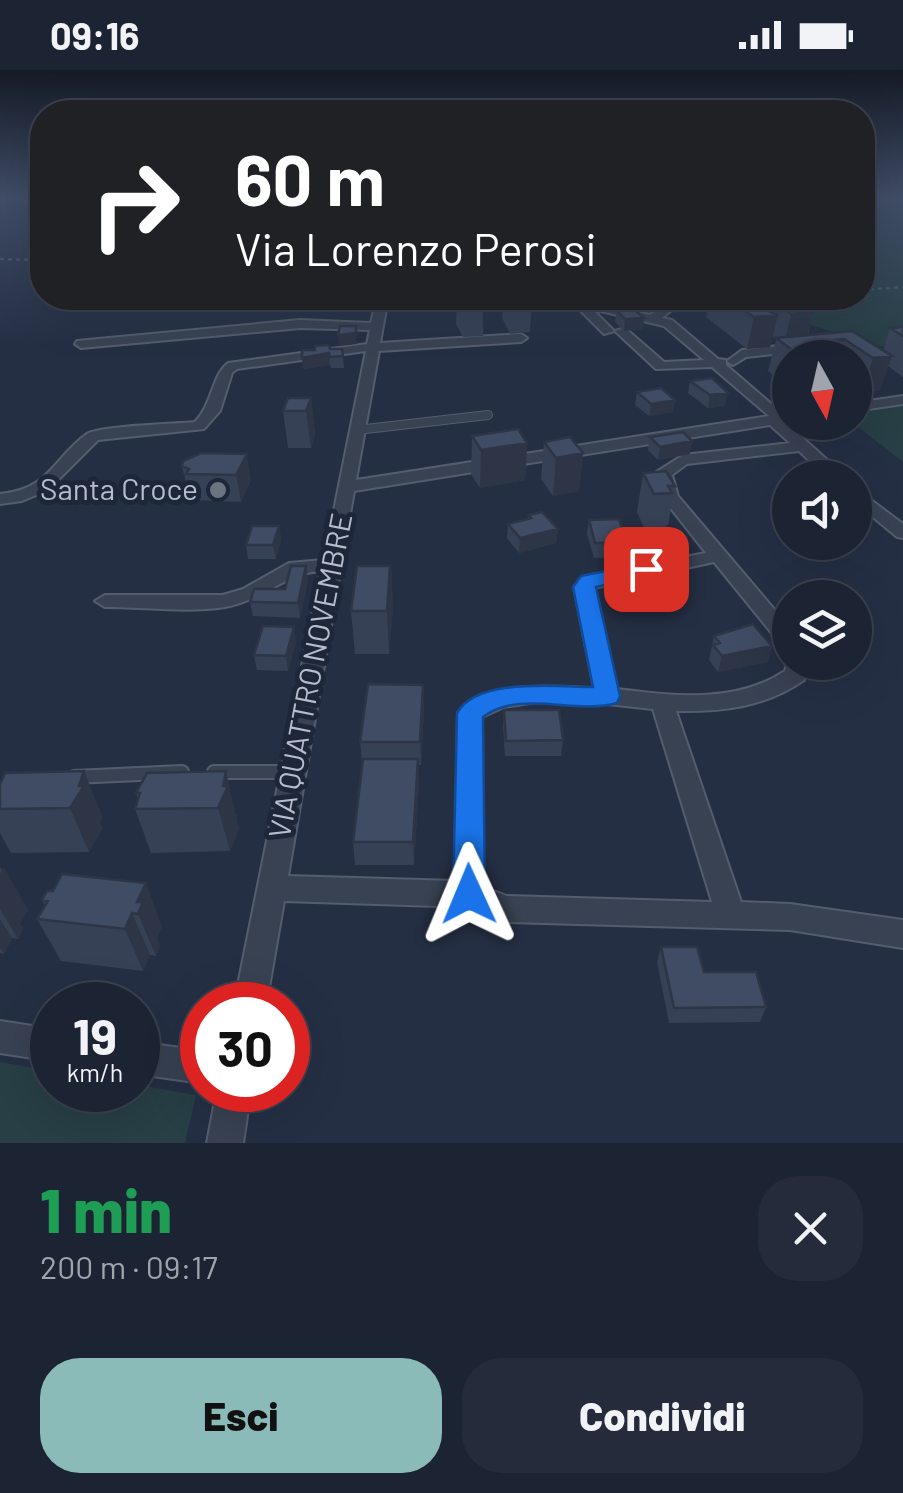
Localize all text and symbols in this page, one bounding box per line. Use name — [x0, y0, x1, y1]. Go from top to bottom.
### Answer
text: 09:16 — [50, 12, 140, 58]
text: 60 m — [235, 136, 385, 220]
icon: right — [70, 140, 200, 270]
text: Via Lorenzo Perosi — [235, 221, 597, 275]
north arrow — [772, 340, 872, 440]
map controls — [772, 340, 872, 680]
button: sound — [772, 460, 872, 560]
place label: Santa Croce — [40, 470, 198, 506]
marker: Santa Croce — [207, 479, 229, 501]
street label: VIA QUATTRO NOVEMBRE — [260, 510, 358, 841]
pin — [604, 527, 689, 612]
icon: arrive — [619, 542, 674, 597]
button: layers — [772, 580, 872, 680]
position arrow — [417, 842, 521, 946]
speed limit sign: 30 — [180, 982, 310, 1112]
text: 19 — [73, 1005, 117, 1065]
text: km/h — [67, 1057, 123, 1087]
text: 1 min — [40, 1173, 172, 1245]
button: close — [758, 1176, 863, 1281]
text: 200 m · 09:17 — [40, 1247, 218, 1285]
button: Esci — [40, 1358, 442, 1473]
button: Condividi — [462, 1358, 863, 1473]

